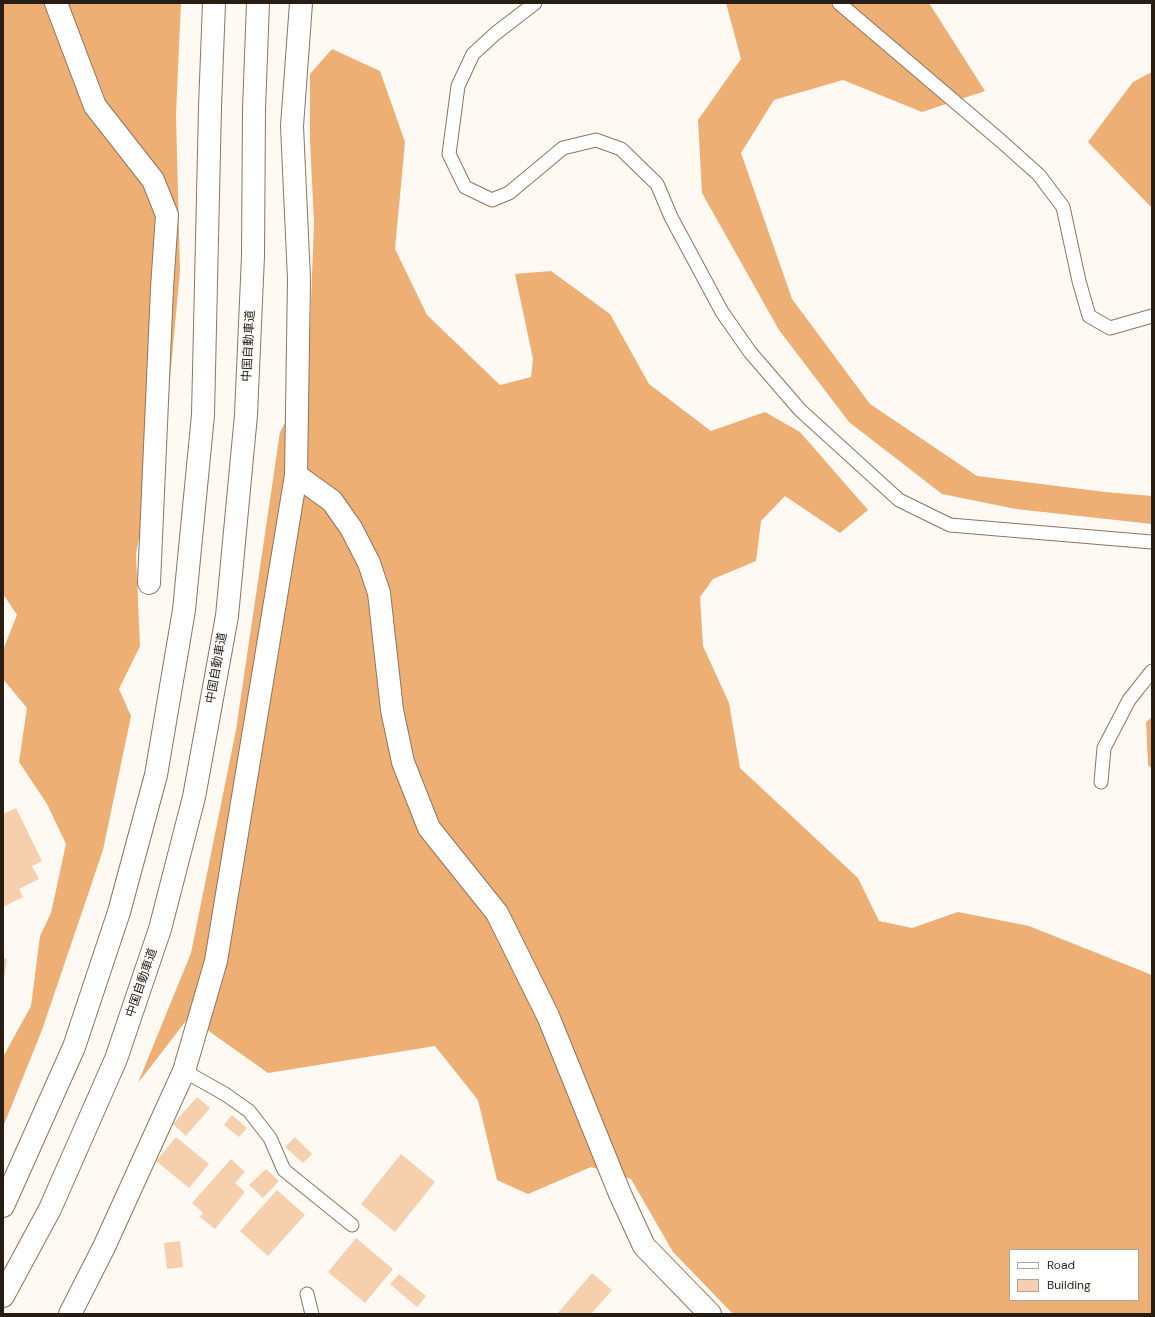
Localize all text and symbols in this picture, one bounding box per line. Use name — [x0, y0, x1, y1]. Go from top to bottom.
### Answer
street label: 中国自動車道 — [240, 310, 258, 382]
street label: 中国自動車道 — [204, 631, 230, 705]
street label: 中国自動車道 — [123, 947, 161, 1019]
legend — [1009, 1249, 1139, 1301]
text: Road — [1047, 1257, 1075, 1273]
text: Building — [1047, 1277, 1091, 1293]

